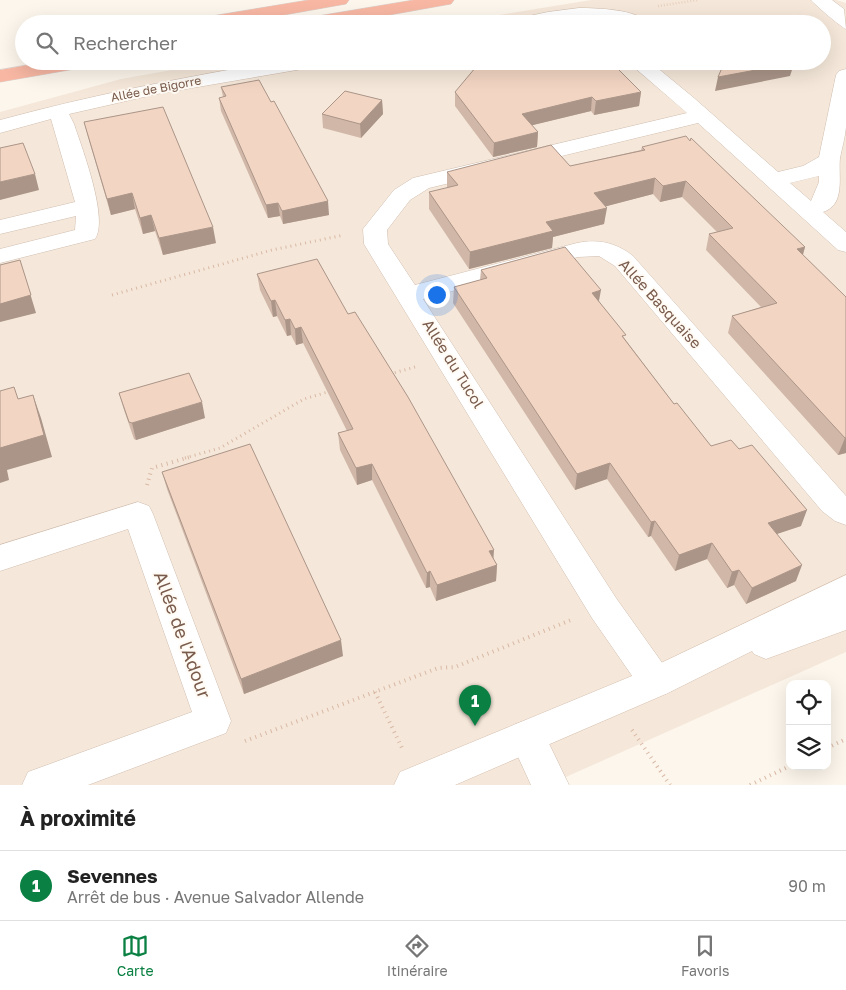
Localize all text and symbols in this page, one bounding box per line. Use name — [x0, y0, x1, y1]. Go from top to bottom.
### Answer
search box — [15, 15, 831, 70]
icon: search — [33, 29, 61, 57]
text: Rechercher — [73, 31, 178, 54]
street label: Allée de Bigorre — [109, 72, 202, 105]
street label: Allée Basquaise — [616, 255, 706, 352]
your location — [424, 282, 450, 308]
street label: Allée du Tucol — [419, 316, 488, 411]
street label: Allée de l'Adour — [150, 568, 216, 701]
map controls — [786, 680, 831, 770]
button: locate — [786, 680, 831, 725]
pin: 1 — [459, 685, 491, 726]
button: layers — [786, 725, 831, 770]
text: À proximité — [20, 805, 136, 831]
text: Sevennes — [67, 864, 158, 887]
text: 1 — [32, 876, 40, 896]
text: 90 m — [788, 876, 826, 896]
text: Arrêt de bus · Avenue Salvador Allende — [67, 887, 364, 907]
tab: Carte — [117, 932, 154, 979]
tab: Itinéraire — [387, 932, 448, 979]
tab: Favoris — [681, 932, 729, 979]

